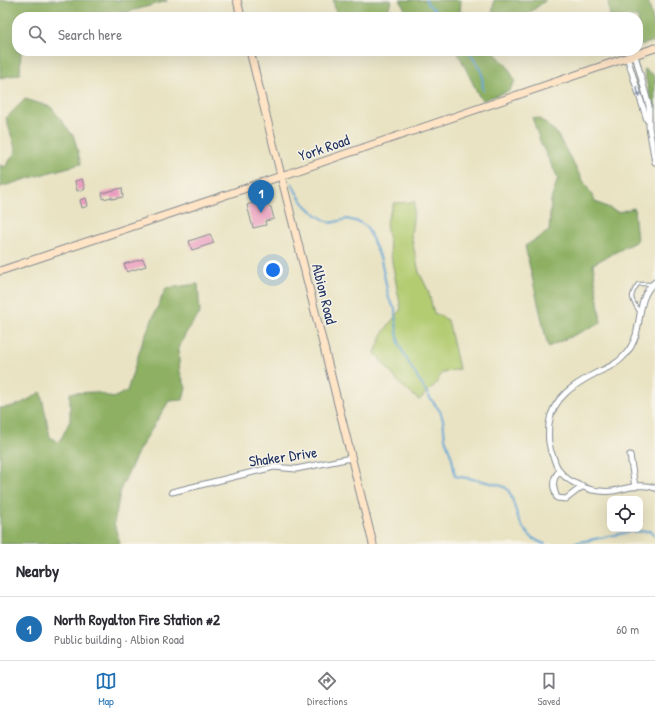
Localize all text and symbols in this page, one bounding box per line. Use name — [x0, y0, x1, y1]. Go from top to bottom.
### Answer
search box — [12, 12, 643, 56]
icon: search — [26, 23, 48, 45]
text: Search here — [58, 24, 122, 45]
one-way arrow — [635, 86, 641, 98]
street label: York Road — [295, 129, 352, 166]
pin: 1 — [248, 180, 274, 213]
your location — [263, 260, 283, 280]
street label: Albion Road — [307, 261, 342, 326]
street label: Shaker Drive — [247, 441, 318, 472]
map controls — [607, 496, 643, 532]
button: locate — [607, 496, 643, 532]
text: Nearby — [16, 559, 59, 582]
text: North Royalton Fire Station #2 — [54, 609, 220, 630]
text: 1 — [27, 620, 31, 638]
text: 60 m — [616, 620, 639, 638]
text: Public building · Albion Road — [54, 630, 184, 648]
tab: Map — [95, 670, 117, 708]
tab: Directions — [307, 670, 348, 708]
tab: Saved — [538, 670, 560, 708]

